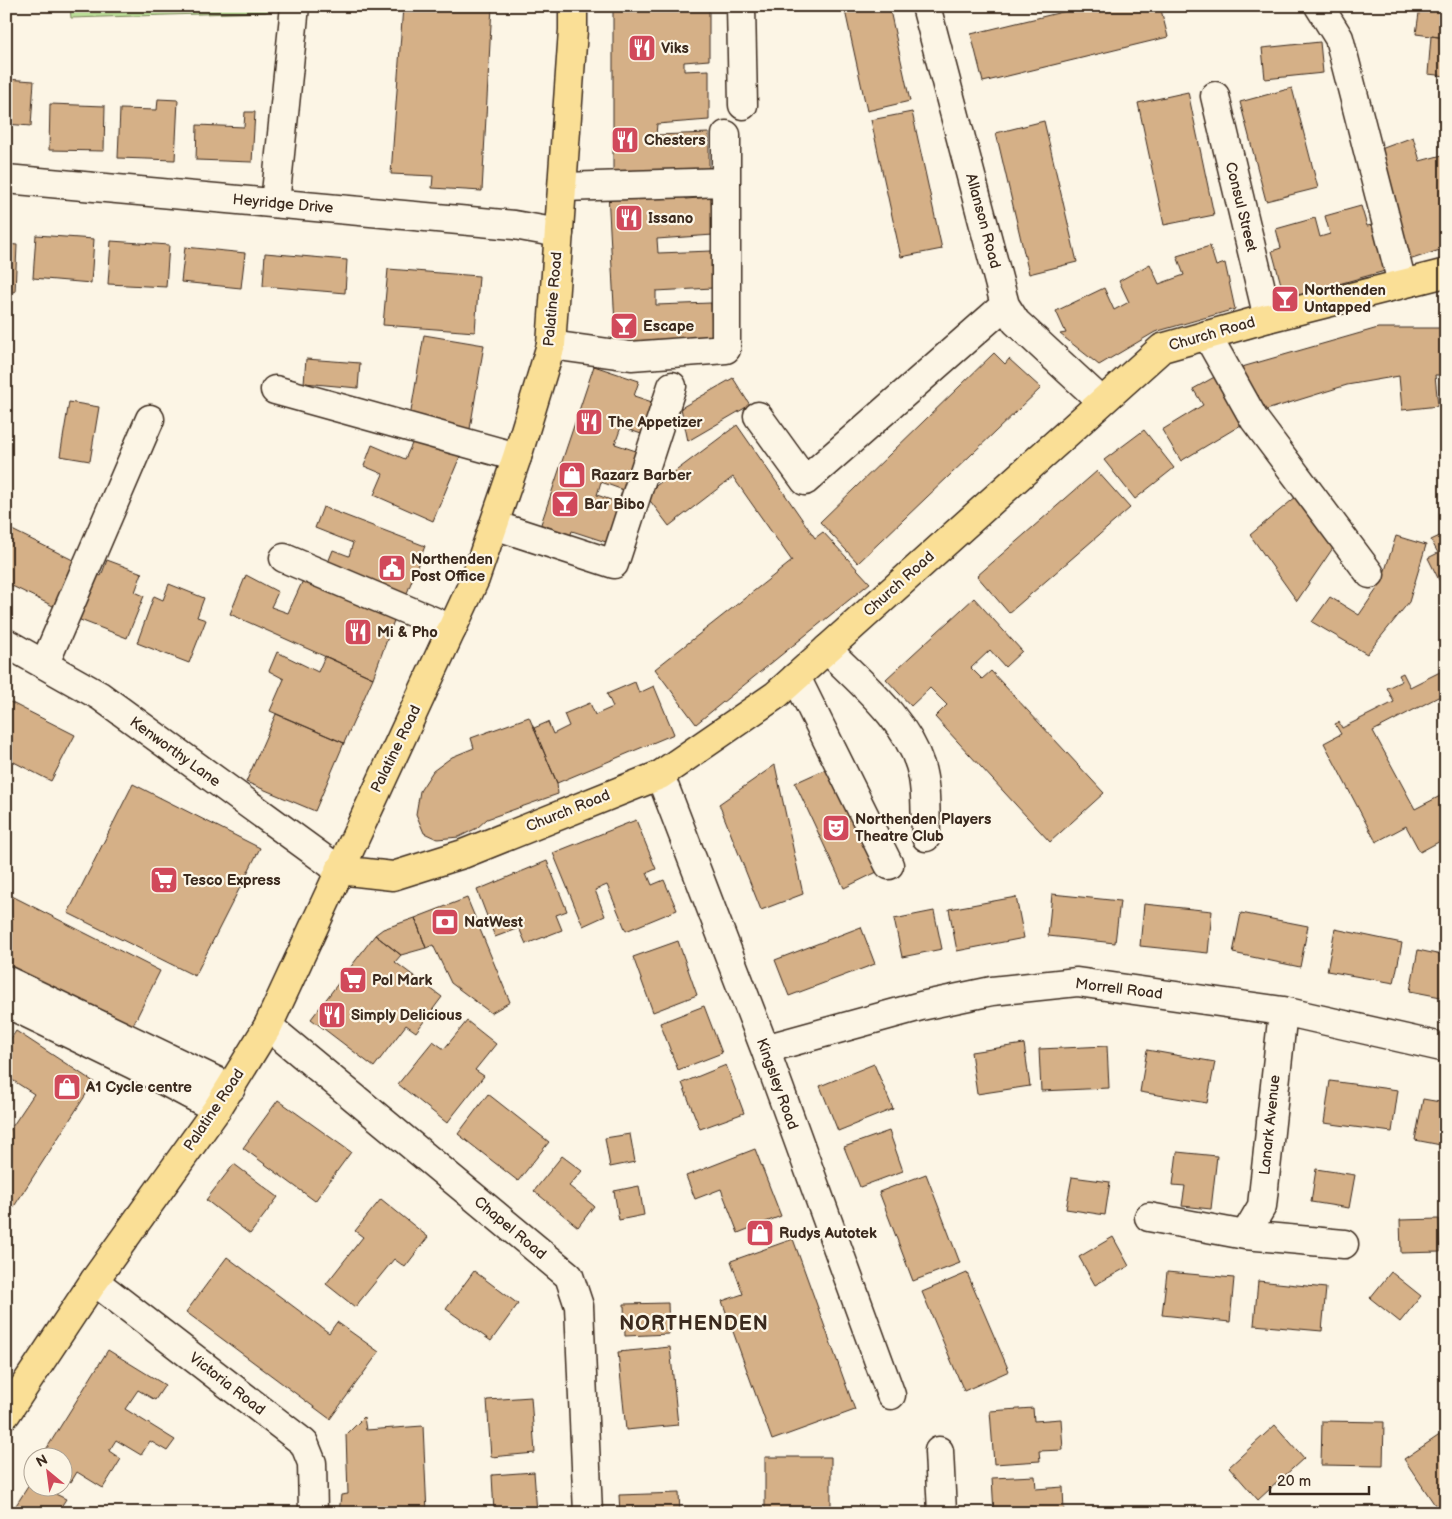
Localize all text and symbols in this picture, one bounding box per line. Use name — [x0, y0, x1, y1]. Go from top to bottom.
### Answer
restaurant icon: Viks — [627, 33, 657, 63]
place label: Viks — [661, 39, 689, 58]
restaurant icon: Chesters — [610, 125, 640, 155]
place label: Chesters — [644, 131, 706, 150]
street label: Consul Street — [1221, 160, 1261, 254]
street label: Allanson Road — [961, 171, 1005, 271]
street label: Heyridge Drive — [232, 190, 334, 218]
restaurant icon: Issano — [614, 203, 644, 233]
place label: Issano — [648, 209, 694, 228]
street label: Palatine Road — [539, 251, 567, 347]
place label: Northenden Untapped — [1304, 281, 1386, 317]
bar icon: Northenden Untapped — [1270, 284, 1300, 314]
bar icon: Escape — [609, 311, 639, 341]
street label: Church Road — [1167, 313, 1257, 355]
place label: Escape — [643, 317, 695, 336]
restaurant icon: The Appetizer — [574, 407, 604, 437]
place label: The Appetizer — [608, 413, 704, 432]
shop icon: Razarz Barber — [557, 460, 587, 490]
place label: Razarz Barber — [591, 466, 693, 485]
bar icon: Bar Bibo — [550, 489, 580, 519]
place label: Bar Bibo — [584, 495, 645, 514]
street label: Church Road — [860, 547, 938, 621]
place label: Northenden Post Office — [411, 550, 493, 586]
public building icon: Northenden Post Office — [377, 553, 407, 583]
restaurant icon: Mi & Pho — [343, 617, 373, 647]
place label: Mi & Pho — [377, 623, 438, 642]
street label: Palatine Road — [367, 702, 425, 796]
street label: Kenworthy Lane — [126, 713, 224, 791]
street label: Church Road — [523, 786, 613, 836]
place label: Northenden Players Theatre Club — [855, 810, 991, 846]
theatre icon: Northenden Players Theatre Club — [821, 813, 851, 843]
supermarket icon: Tesco Express — [149, 865, 179, 895]
place label: Tesco Express — [183, 871, 281, 890]
bank icon: NatWest — [430, 907, 460, 937]
place label: NatWest — [464, 913, 523, 932]
supermarket icon: Pol Mark — [338, 965, 368, 995]
place label: Pol Mark — [372, 971, 433, 990]
street label: Morrell Road — [1074, 974, 1164, 1004]
restaurant icon: Simply Delicious — [317, 1000, 347, 1030]
place label: Simply Delicious — [351, 1006, 462, 1025]
street label: Kingsley Road — [752, 1036, 802, 1132]
street label: Palatine Road — [180, 1065, 248, 1155]
shop icon: A1 Cycle centre — [52, 1072, 82, 1102]
street label: Lanark Avenue — [1255, 1074, 1285, 1176]
place label: A1 Cycle centre — [85, 1078, 192, 1097]
street label: Chapel Road — [470, 1192, 550, 1264]
shop icon: Rudys Autotek — [745, 1218, 775, 1248]
place label: Rudys Autotek — [779, 1224, 877, 1243]
district label: NORTHENDEN — [619, 1312, 769, 1336]
street label: Victoria Road — [185, 1348, 269, 1420]
north arrow — [22, 1446, 72, 1496]
text: N — [33, 1451, 51, 1471]
scale bar — [1270, 1464, 1368, 1496]
text: 20 m — [1277, 1472, 1311, 1491]

